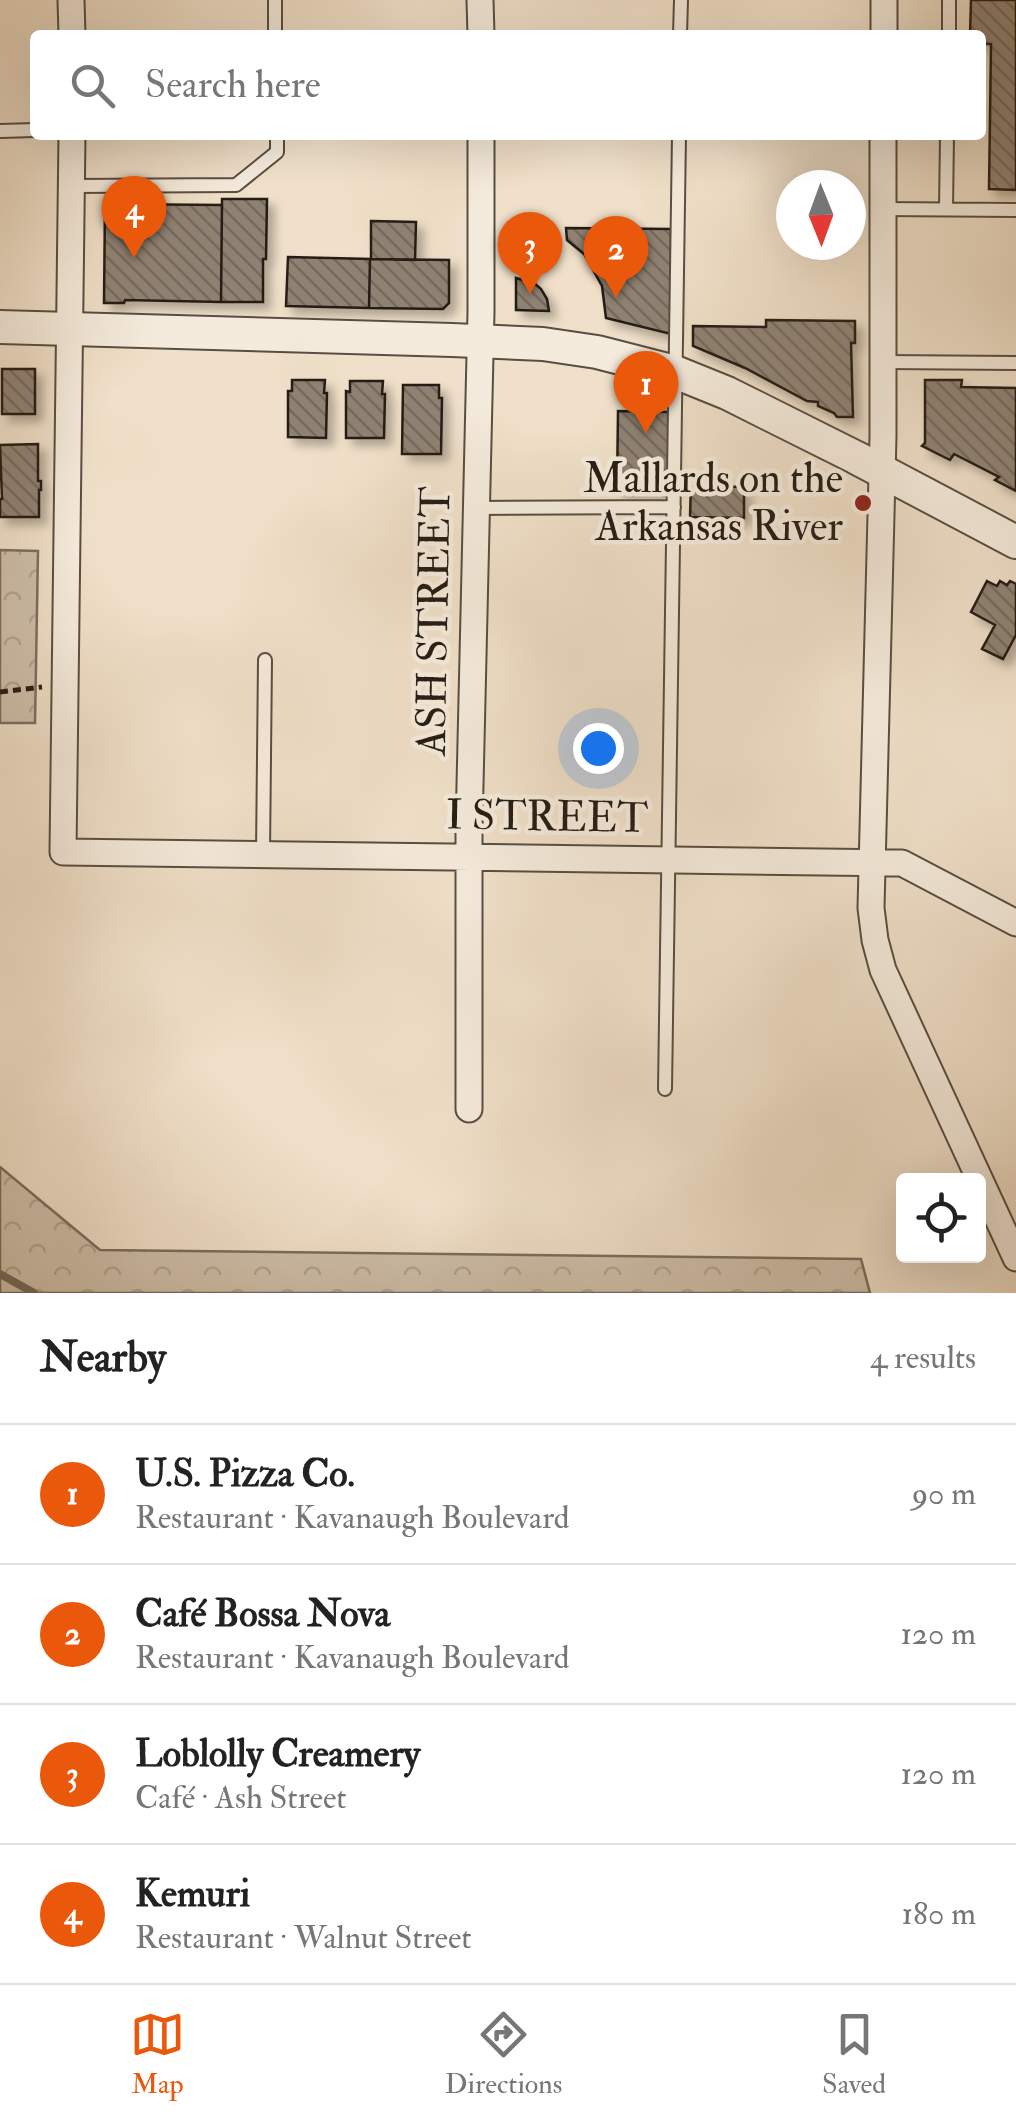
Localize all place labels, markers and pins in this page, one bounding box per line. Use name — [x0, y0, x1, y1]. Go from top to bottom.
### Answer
pin: 4 — [102, 176, 166, 258]
pin: 3 — [498, 212, 562, 294]
pin: 2 — [584, 216, 648, 298]
pin: 1 — [614, 350, 678, 433]
place label: Mallards on the Arkansas River — [583, 453, 843, 553]
marker: Mallards on the Arkansas River — [852, 492, 874, 514]

